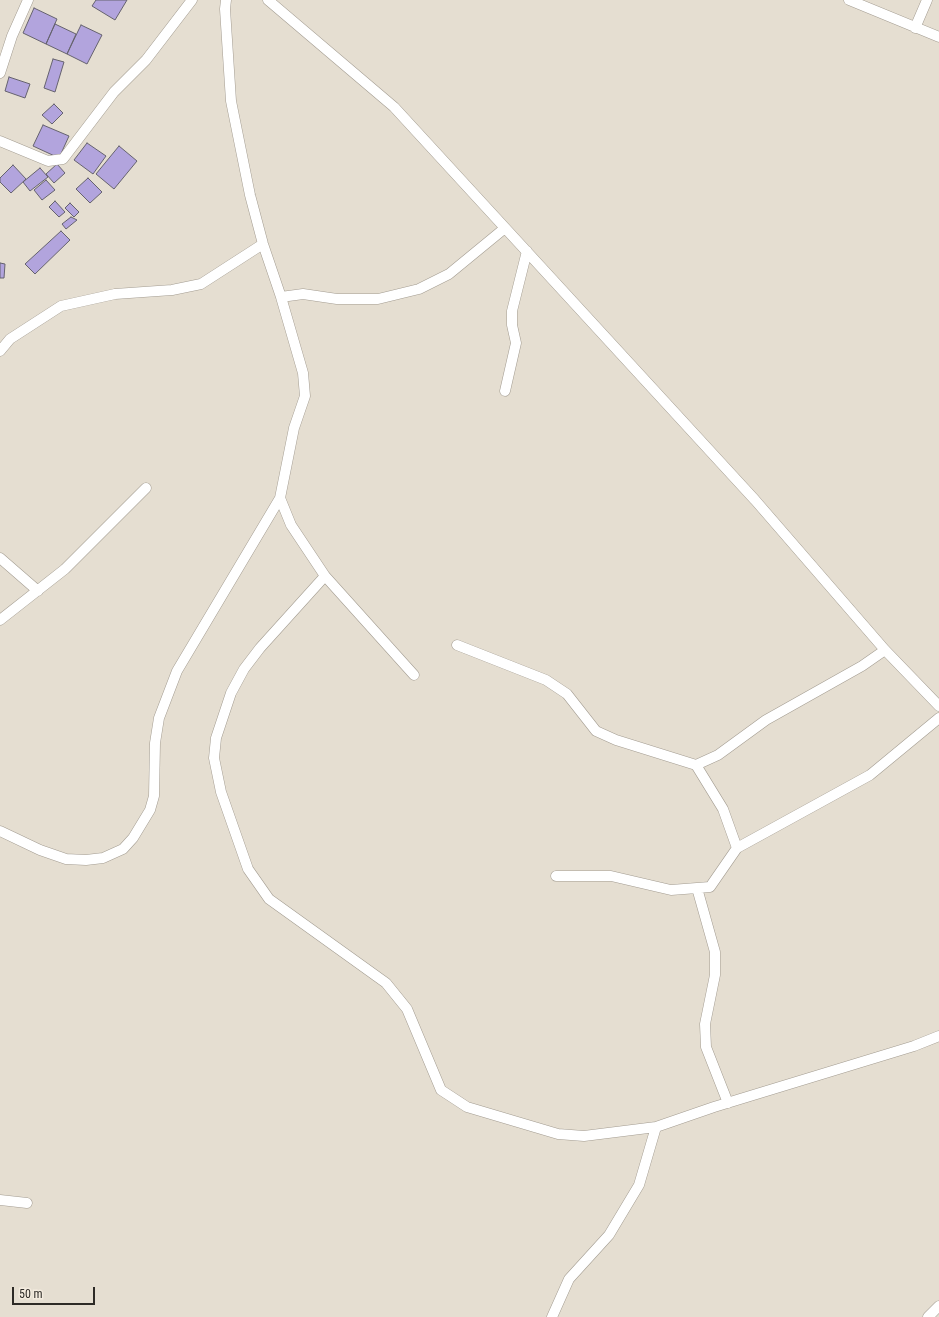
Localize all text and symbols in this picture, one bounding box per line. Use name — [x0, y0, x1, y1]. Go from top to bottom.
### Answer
scale bar — [14, 1279, 97, 1305]
text: 50 m — [19, 1287, 43, 1301]

